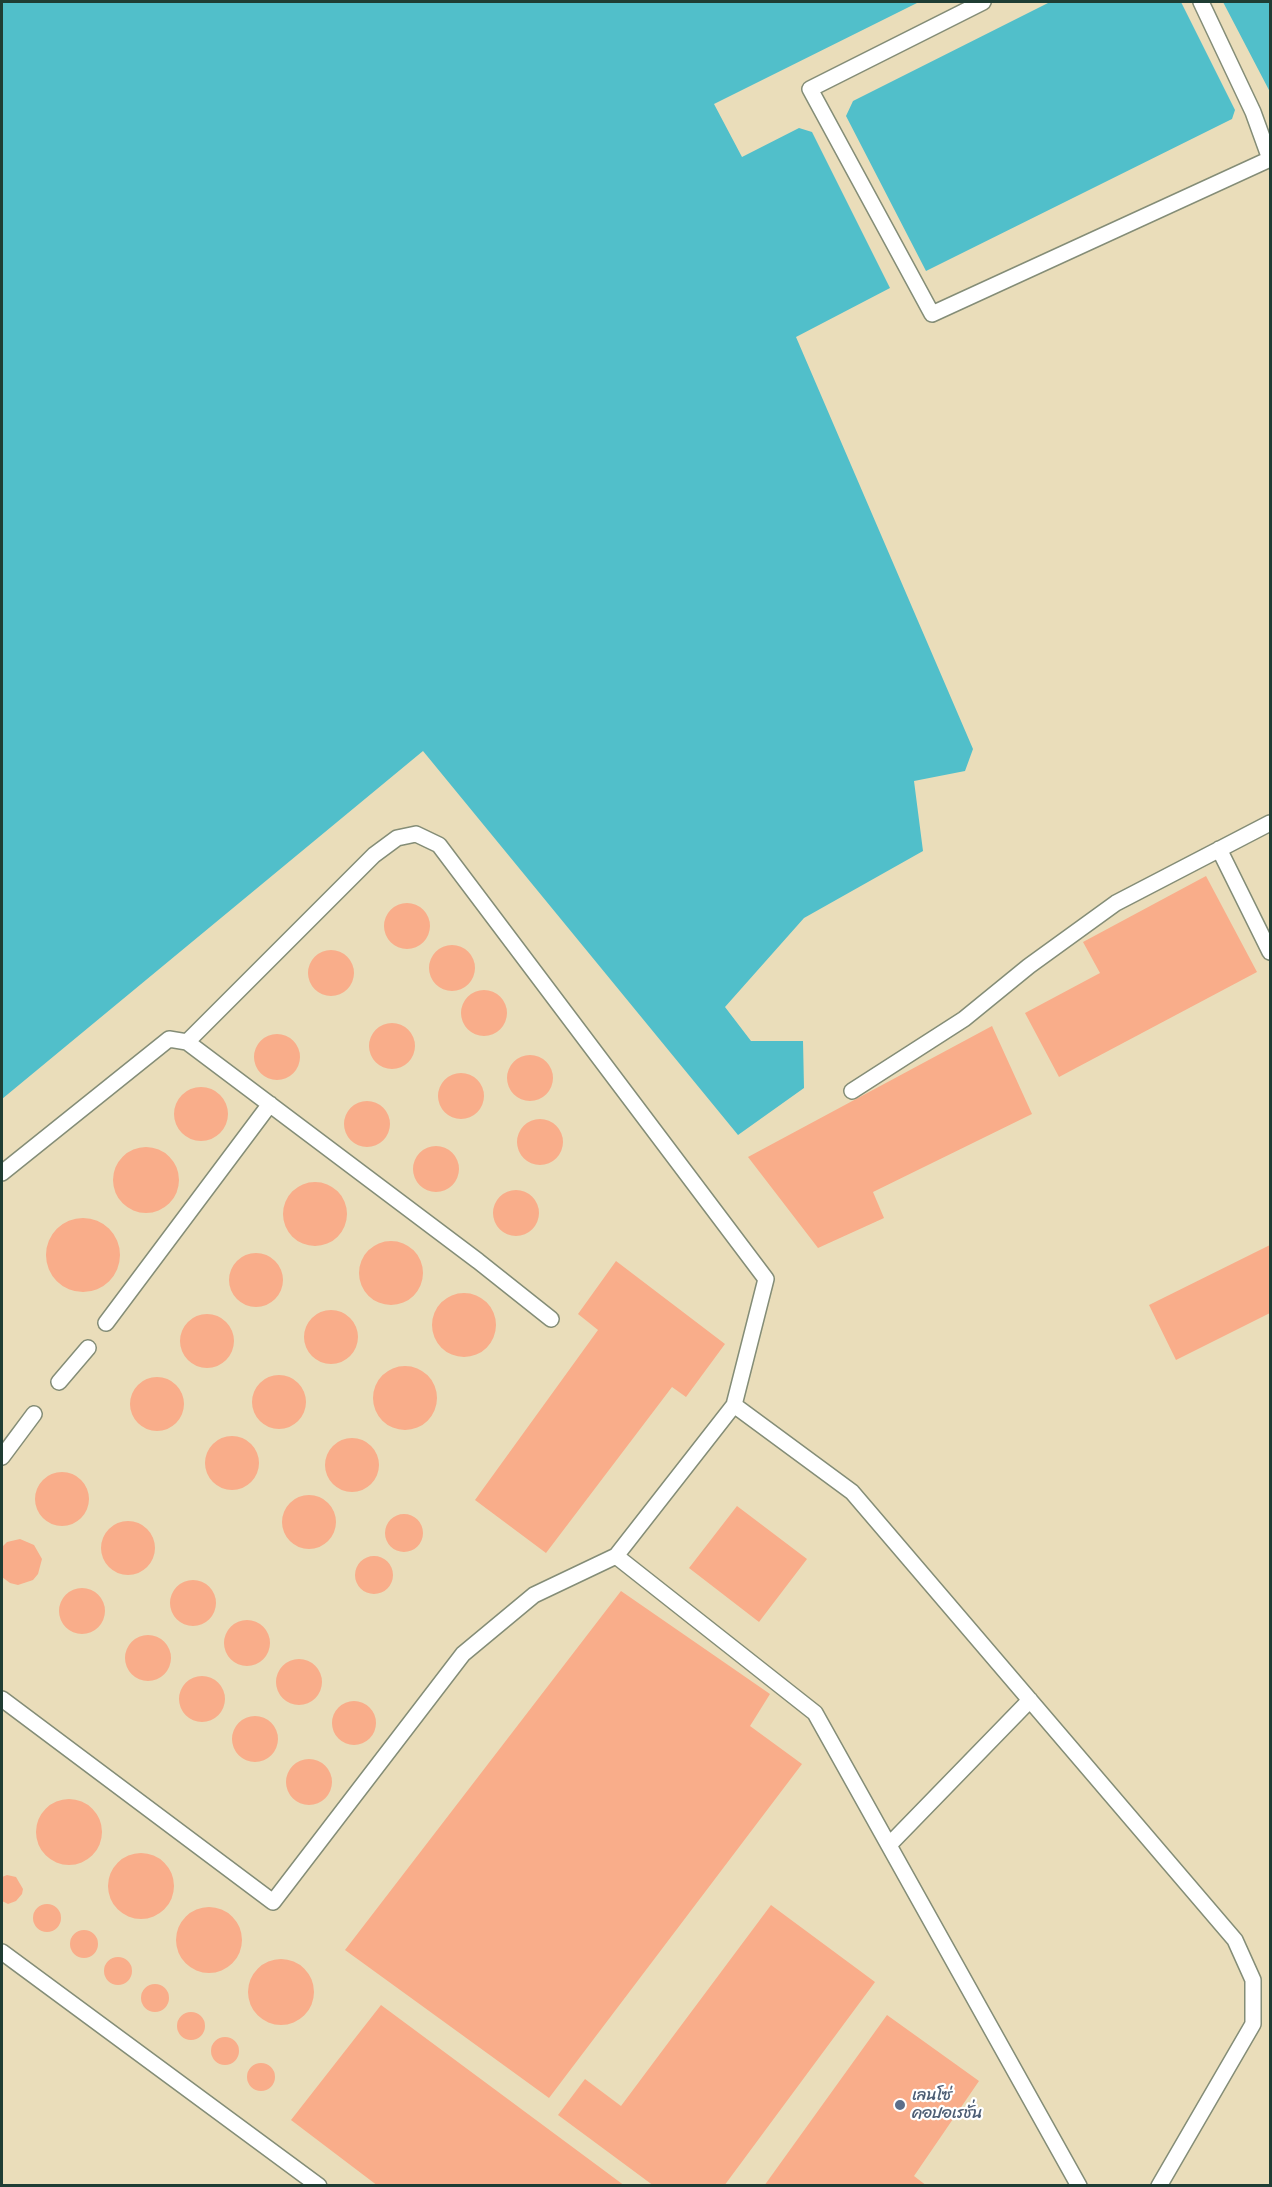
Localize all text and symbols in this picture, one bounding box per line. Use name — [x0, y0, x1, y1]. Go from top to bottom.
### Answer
place label: เลนโซ่ คอปอเรชั่น — [912, 2086, 982, 2124]
marker: เลนโซ่ คอปอเรชั่น — [893, 2098, 907, 2112]

